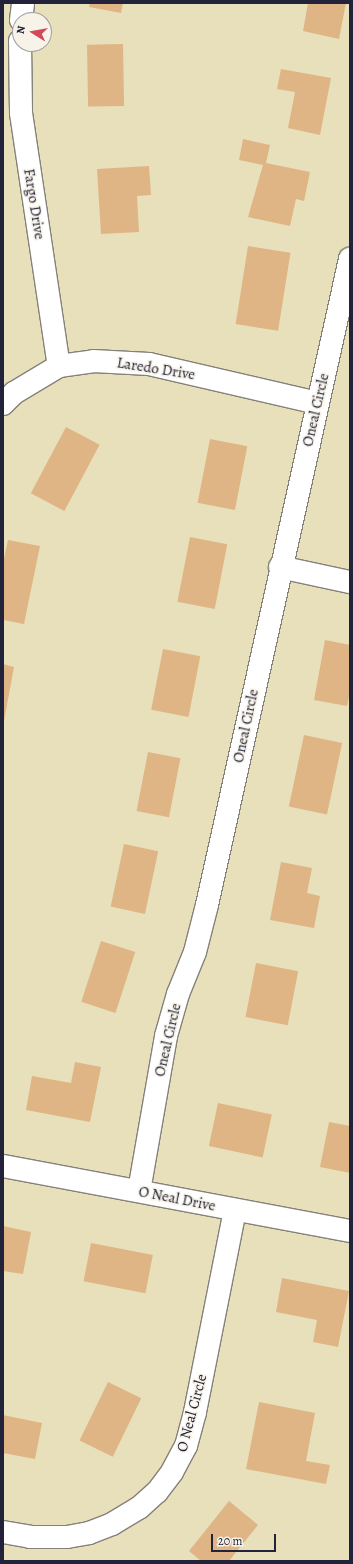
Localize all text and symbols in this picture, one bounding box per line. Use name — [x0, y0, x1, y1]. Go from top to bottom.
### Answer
north arrow — [12, 12, 52, 52]
text: N — [13, 24, 29, 35]
street label: Fargo Drive — [20, 167, 48, 241]
street label: Laredo Drive — [116, 354, 196, 384]
street label: Oneal Circle — [299, 372, 333, 448]
street label: Oneal Circle — [229, 688, 263, 764]
street label: Oneal Circle — [151, 1002, 185, 1078]
street label: O Neal Drive — [137, 1183, 217, 1215]
street label: O Neal Circle — [173, 1372, 211, 1454]
scale bar — [213, 1526, 278, 1552]
text: 20 m — [218, 1533, 242, 1549]

